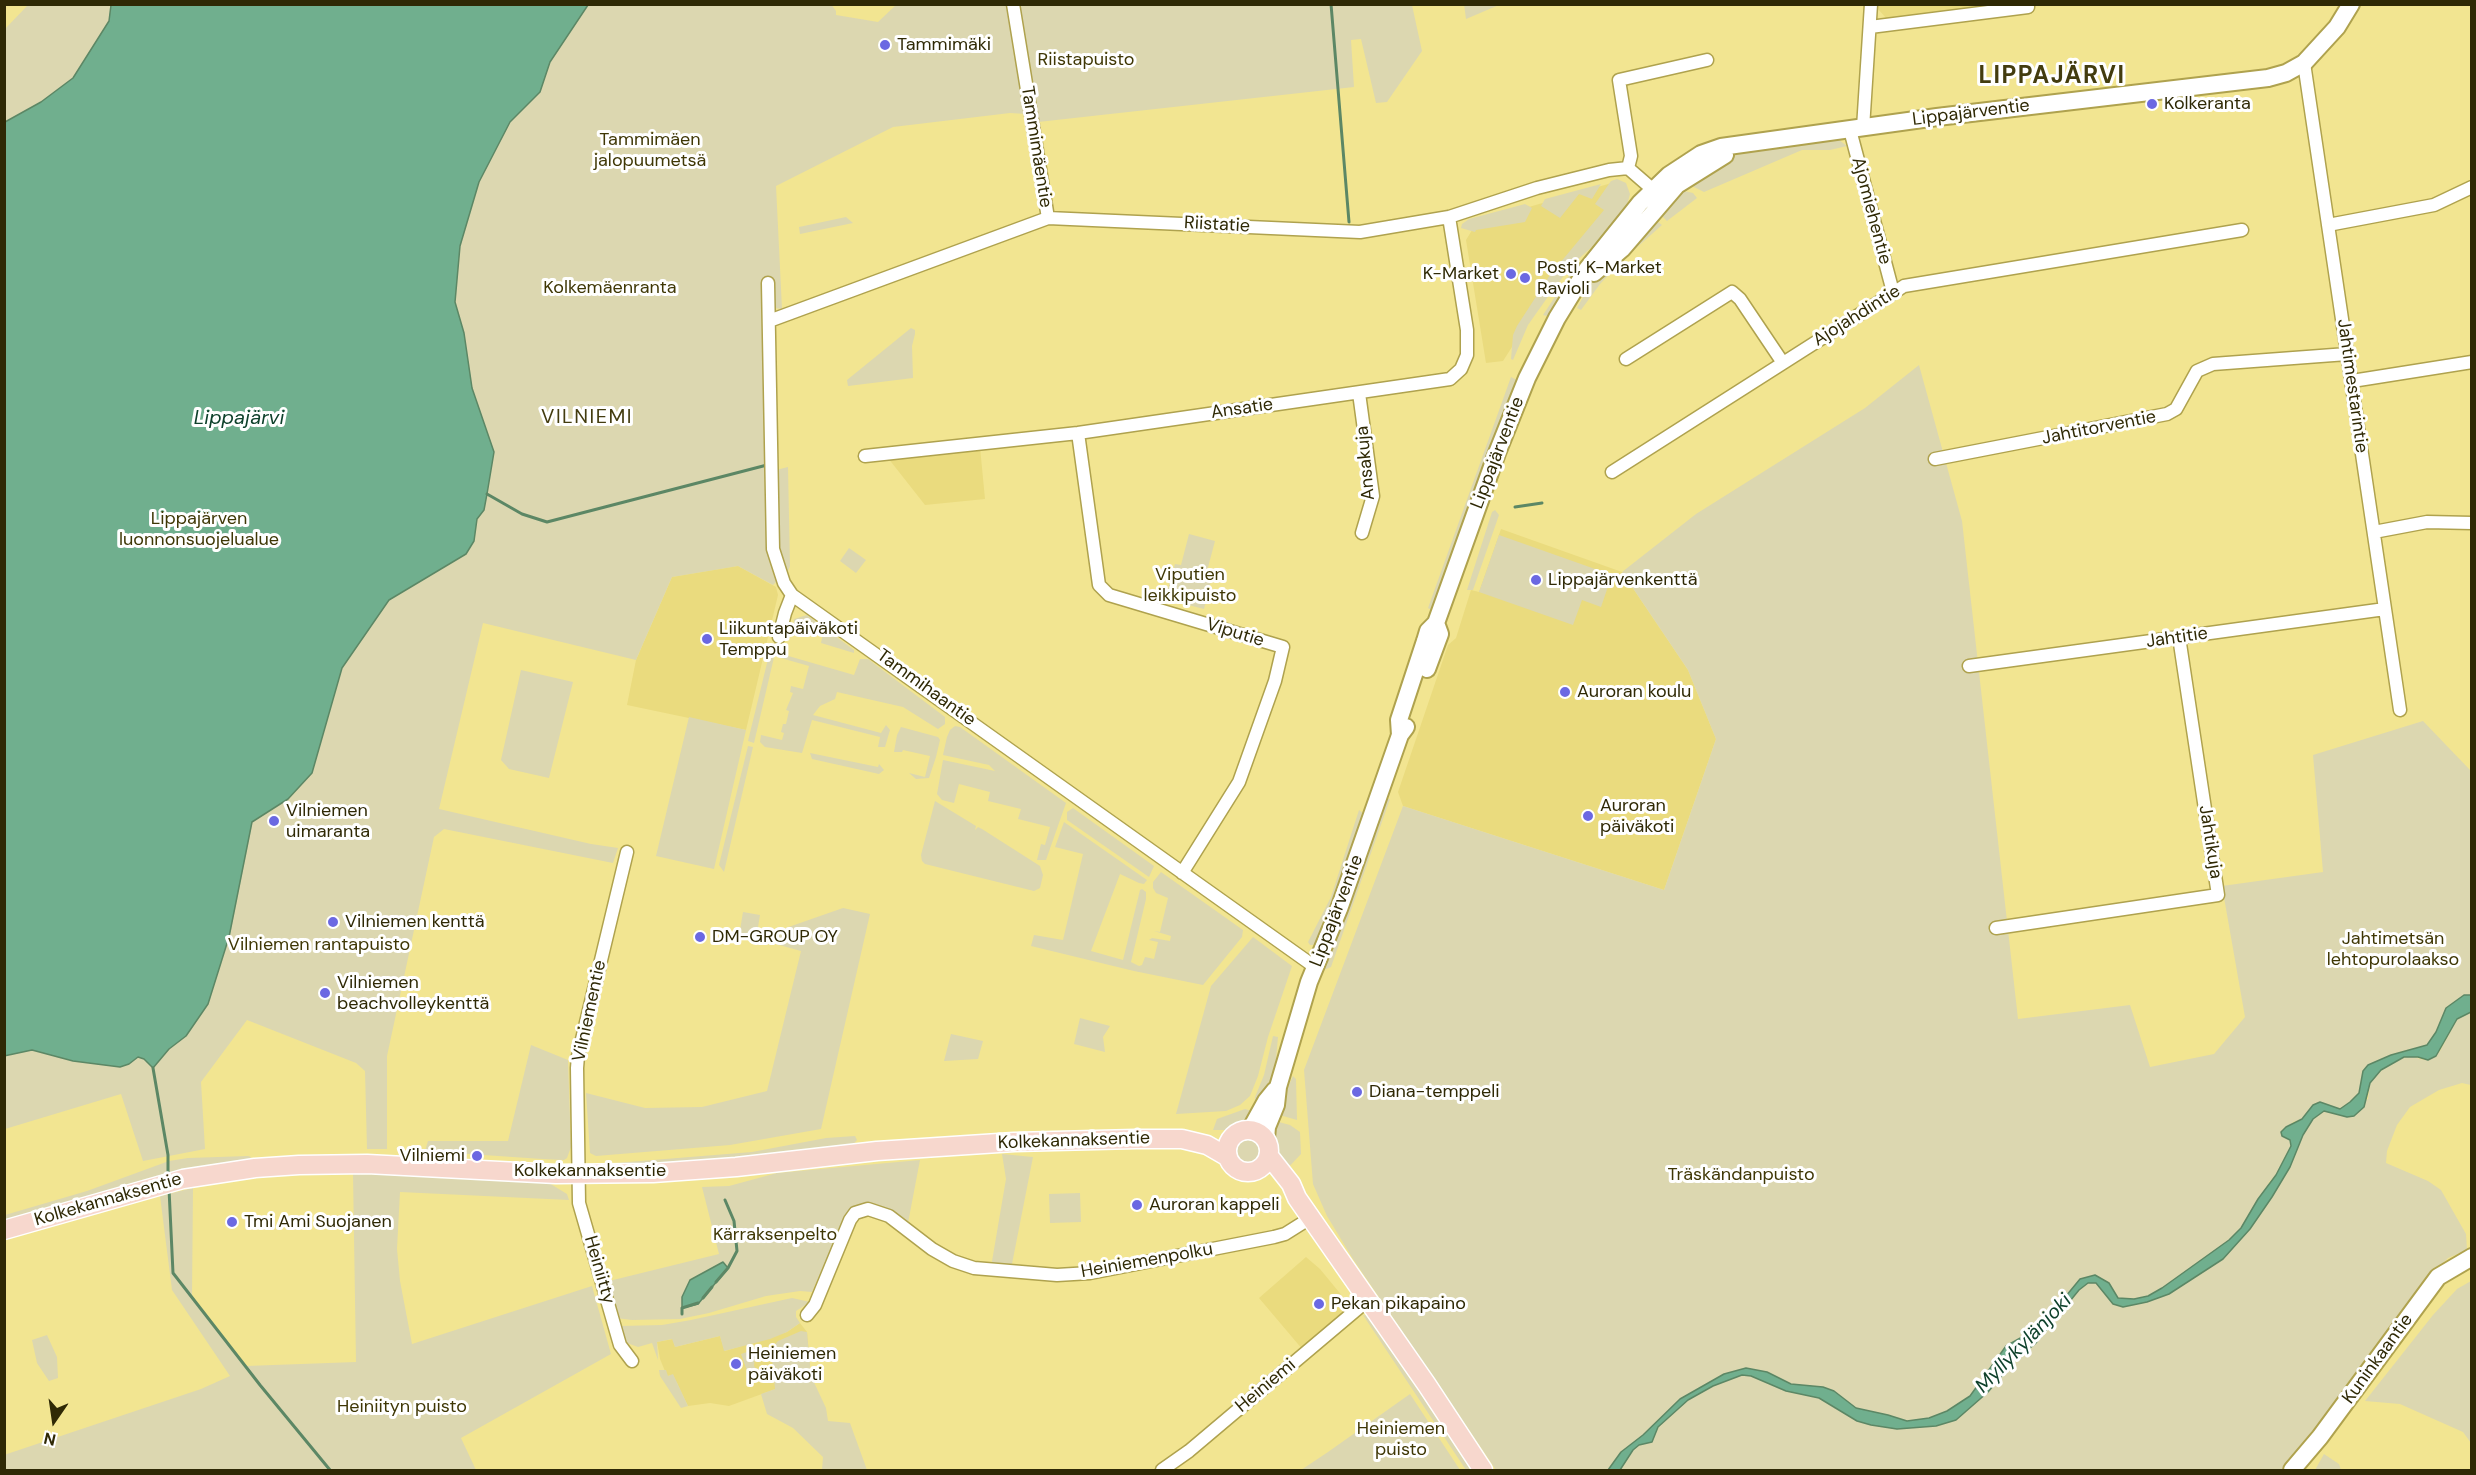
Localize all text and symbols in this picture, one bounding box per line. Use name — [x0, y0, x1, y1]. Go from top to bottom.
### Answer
place label: Tammimäki — [897, 34, 991, 56]
marker: Tammimäki — [878, 38, 892, 52]
park label: Riistapuisto — [1038, 49, 1134, 71]
district label: LIPPAJÄRVI — [1979, 63, 2125, 91]
street label: Tammimäentie — [1016, 85, 1056, 209]
place label: Kolkeranta — [2164, 93, 2251, 115]
street label: Lippajärventie — [1911, 95, 2031, 131]
marker: Kolkeranta — [2145, 97, 2159, 111]
park label: Tammimäen jalopuumetsä — [594, 129, 706, 172]
street label: Ajomiehentie — [1846, 155, 1896, 267]
street label: Riistatie — [1183, 212, 1251, 238]
place label: Posti, K-Market Ravioli — [1537, 257, 1662, 300]
place label: K-Market — [1423, 263, 1499, 285]
marker: K-Market — [1504, 267, 1518, 281]
marker: Posti, K-Market Ravioli — [1518, 271, 1532, 285]
park label: Kolkemäenranta — [543, 277, 677, 299]
street label: Ajojahdintie — [1809, 281, 1905, 351]
street label: Jahtimestarintie — [2332, 318, 2372, 454]
street label: Ansatie — [1210, 394, 1274, 424]
street label: Lippajärventie — [1467, 394, 1529, 512]
district label: VILNIEMI — [541, 406, 633, 430]
street label: Jahtitorventie — [2040, 406, 2158, 450]
water label: Lippajärvi — [194, 407, 284, 431]
street label: Ansakuja — [1352, 425, 1380, 501]
park label: Lippajärven luonnonsuojelualue — [119, 508, 279, 550]
park label: Viputien leikkipuisto — [1143, 564, 1237, 606]
place label: Lippajärvenkenttä — [1548, 569, 1697, 591]
marker: Lippajärvenkenttä — [1529, 573, 1543, 587]
street label: Viputie — [1203, 614, 1267, 652]
place label: Liikuntapäiväkoti Temppu — [719, 618, 858, 660]
street label: Jahtitie — [2145, 623, 2209, 653]
marker: Liikuntapäiväkoti Temppu — [700, 632, 714, 646]
street label: Tammihaantie — [872, 645, 980, 731]
place label: Auroran koulu — [1577, 681, 1691, 703]
marker: Auroran koulu — [1558, 685, 1572, 699]
place label: Auroran päiväkoti — [1600, 795, 1674, 838]
place label: Vilniemen uimaranta — [286, 800, 370, 842]
street label: Jahtikuja — [2194, 804, 2226, 880]
marker: Auroran päiväkoti — [1581, 809, 1595, 823]
marker: Vilniemen uimaranta — [267, 814, 281, 828]
street label: Lippajärventie — [1306, 852, 1368, 970]
place label: Vilniemen kenttä — [345, 911, 485, 933]
marker: Vilniemen kenttä — [326, 915, 340, 929]
place label: DM-GROUP OY — [712, 926, 838, 948]
park label: Jahtimetsän lehtopurolaakso — [2327, 928, 2459, 970]
marker: DM-GROUP OY — [693, 930, 707, 944]
park label: Vilniemen rantapuisto — [228, 934, 410, 956]
street label: Vilniementie — [569, 958, 611, 1064]
place label: Vilniemen beachvolleykenttä — [337, 972, 489, 1014]
marker: Vilniemen beachvolleykenttä — [318, 986, 332, 1000]
place label: Diana-temppeli — [1369, 1081, 1500, 1103]
marker: Diana-temppeli — [1350, 1085, 1364, 1099]
street label: Kolkekannaksentie — [998, 1128, 1150, 1154]
place label: Vilniemi — [399, 1145, 465, 1167]
marker: Vilniemi — [470, 1149, 484, 1163]
street label: Kolkekannaksentie — [514, 1160, 666, 1182]
park label: Träskändanpuisto — [1667, 1164, 1815, 1186]
street label: Kolkekannaksentie — [32, 1169, 184, 1231]
place label: Auroran kappeli — [1149, 1194, 1280, 1216]
marker: Auroran kappeli — [1130, 1198, 1144, 1212]
place label: Tmi Ami Suojanen — [244, 1211, 392, 1233]
marker: Tmi Ami Suojanen — [225, 1215, 239, 1229]
park label: Kärraksenpelto — [713, 1224, 837, 1246]
street label: Heiniitty — [579, 1233, 619, 1307]
street label: Heiniemenpolku — [1079, 1239, 1215, 1283]
water label: Myllykylänjoki — [1971, 1289, 2077, 1399]
place label: Pekan pikapaino — [1331, 1293, 1466, 1315]
marker: Pekan pikapaino — [1312, 1297, 1326, 1311]
street label: Kuninkaantie — [2338, 1310, 2418, 1408]
place label: Heiniemen päiväkoti — [748, 1343, 836, 1386]
street label: Heiniemi — [1231, 1355, 1301, 1417]
marker: Heiniemen päiväkoti — [729, 1357, 743, 1371]
north arrow — [24, 1391, 84, 1451]
park label: Heiniityn puisto — [337, 1396, 467, 1418]
park label: Heiniemen puisto — [1357, 1418, 1445, 1460]
text: N — [42, 1427, 58, 1451]

